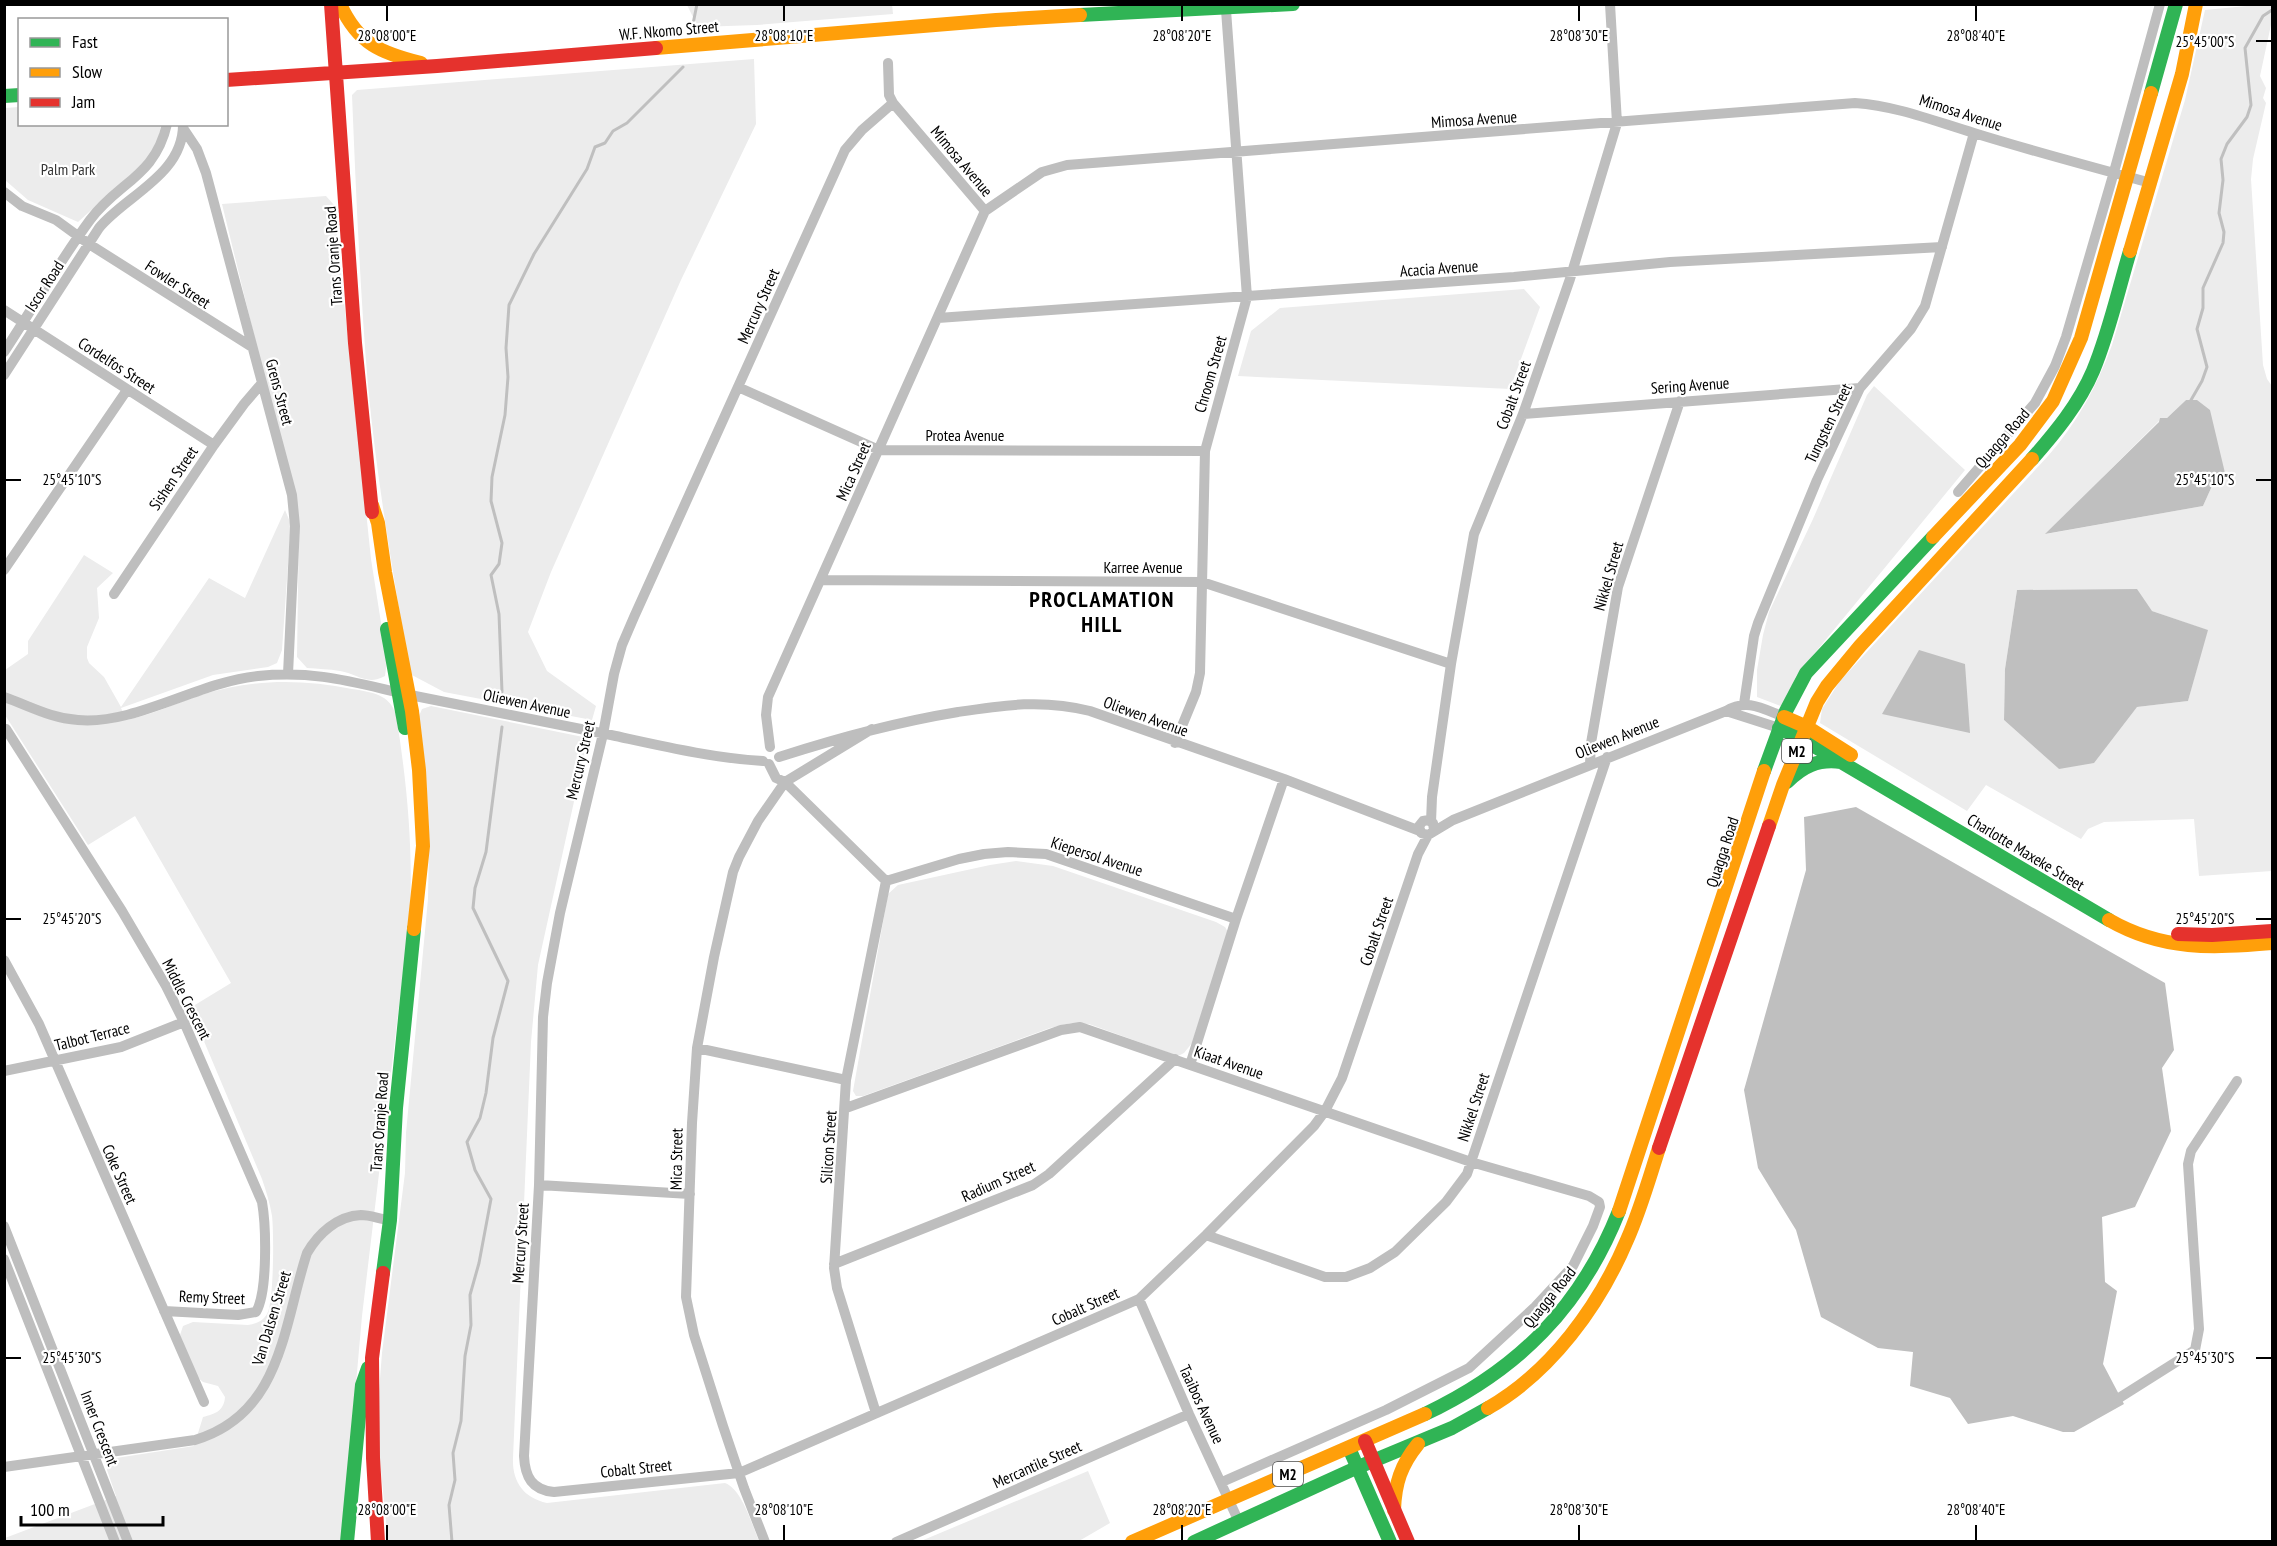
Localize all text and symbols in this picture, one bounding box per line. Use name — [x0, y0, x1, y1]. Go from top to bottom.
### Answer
street label: W.F. Nkomo Street — [618, 16, 720, 44]
legend — [18, 18, 228, 126]
text: 28°08'00"E — [357, 26, 417, 45]
text: 28°08'10"E — [754, 26, 814, 45]
text: 28°08'20"E — [1152, 26, 1212, 45]
text: 28°08'30"E — [1549, 26, 1609, 45]
text: 28°08'40"E — [1946, 26, 2006, 45]
text: Fast — [72, 30, 98, 53]
text: 25°45'00"S — [2175, 32, 2235, 51]
text: Slow — [72, 60, 103, 83]
street label: Mimosa Avenue — [1917, 89, 2005, 135]
text: Jam — [71, 90, 95, 113]
street label: Mimosa Avenue — [1430, 106, 1518, 132]
street label: Mimosa Avenue — [927, 122, 997, 200]
park label: Palm Park — [41, 159, 96, 179]
street label: Trans Oranje Road — [320, 205, 346, 306]
street label: Fowler Street — [141, 255, 215, 313]
street label: Acacia Avenue — [1399, 255, 1479, 281]
street label: Iscor Road — [20, 257, 68, 315]
street label: Mercury Street — [733, 265, 784, 347]
street label: Chroom Street — [1189, 332, 1231, 415]
street label: Cordelfos Street — [75, 333, 160, 398]
street label: Grens Street — [262, 357, 299, 428]
street label: Cobalt Street — [1491, 357, 1535, 432]
street label: Sering Avenue — [1650, 372, 1730, 398]
street label: Tungsten Street — [1800, 379, 1856, 466]
street label: Quagga Road — [1970, 404, 2034, 472]
street label: Protea Avenue — [926, 425, 1004, 445]
street label: Mica Street — [831, 438, 875, 504]
street label: Sishen Street — [144, 442, 202, 514]
text: 25°45'10"S — [42, 470, 102, 489]
text: 25°45'10"S — [2175, 470, 2235, 489]
street label: Nikkel Street — [1589, 538, 1628, 613]
street label: Karree Avenue — [1103, 557, 1183, 577]
district label: PROCLAMATION HILL — [1029, 585, 1175, 638]
street label: Oliewen Avenue — [481, 684, 573, 722]
street label: Oliewen Avenue — [1101, 691, 1191, 741]
street label: Oliewen Avenue — [1572, 711, 1662, 763]
street label: Mercury Street — [561, 718, 599, 801]
road number: M2 — [1782, 739, 1812, 763]
street label: Charlotte Maxeke Street — [1964, 809, 2089, 895]
street label: Quagga Road — [1701, 814, 1743, 890]
street label: Kiepersol Avenue — [1049, 832, 1145, 880]
street label: Cobalt Street — [1355, 893, 1397, 968]
text: 25°45'20"S — [42, 909, 102, 928]
text: 25°45'20"S — [2175, 909, 2235, 928]
street label: Middle Crescent — [158, 955, 216, 1043]
street label: Talbot Terrace — [52, 1017, 132, 1055]
street label: Kiaat Avenue — [1192, 1041, 1266, 1083]
street label: Nikkel Street — [1452, 1069, 1494, 1144]
street label: Trans Oranje Road — [366, 1071, 392, 1172]
street label: Silicon Street — [815, 1109, 841, 1184]
street label: Mica Street — [665, 1127, 687, 1190]
street label: Coke Street — [98, 1141, 142, 1207]
street label: Radium Street — [958, 1156, 1038, 1206]
street label: Mercury Street — [507, 1202, 533, 1284]
street label: Quagga Road — [1518, 1262, 1580, 1332]
street label: Van Dalsen Street — [247, 1268, 295, 1369]
street label: Cobalt Street — [1048, 1282, 1122, 1330]
street label: Remy Street — [179, 1286, 246, 1308]
text: 25°45'30"S — [42, 1348, 102, 1367]
text: 25°45'30"S — [2175, 1348, 2235, 1367]
street label: Taaibos Avenue — [1175, 1361, 1229, 1447]
street label: Inner Crescent — [76, 1387, 124, 1469]
street label: Mercantile Street — [990, 1435, 1085, 1492]
street label: Cobalt Street — [599, 1454, 673, 1482]
road number: M2 — [1273, 1462, 1303, 1486]
scale bar — [21, 1489, 164, 1527]
text: 100 m — [30, 1498, 70, 1521]
text: 28°08'00"E — [357, 1500, 417, 1519]
text: 28°08'10"E — [754, 1500, 814, 1519]
text: 28°08'20"E — [1152, 1500, 1212, 1519]
text: 28°08'30"E — [1549, 1500, 1609, 1519]
text: 28°08'40"E — [1946, 1500, 2006, 1519]

